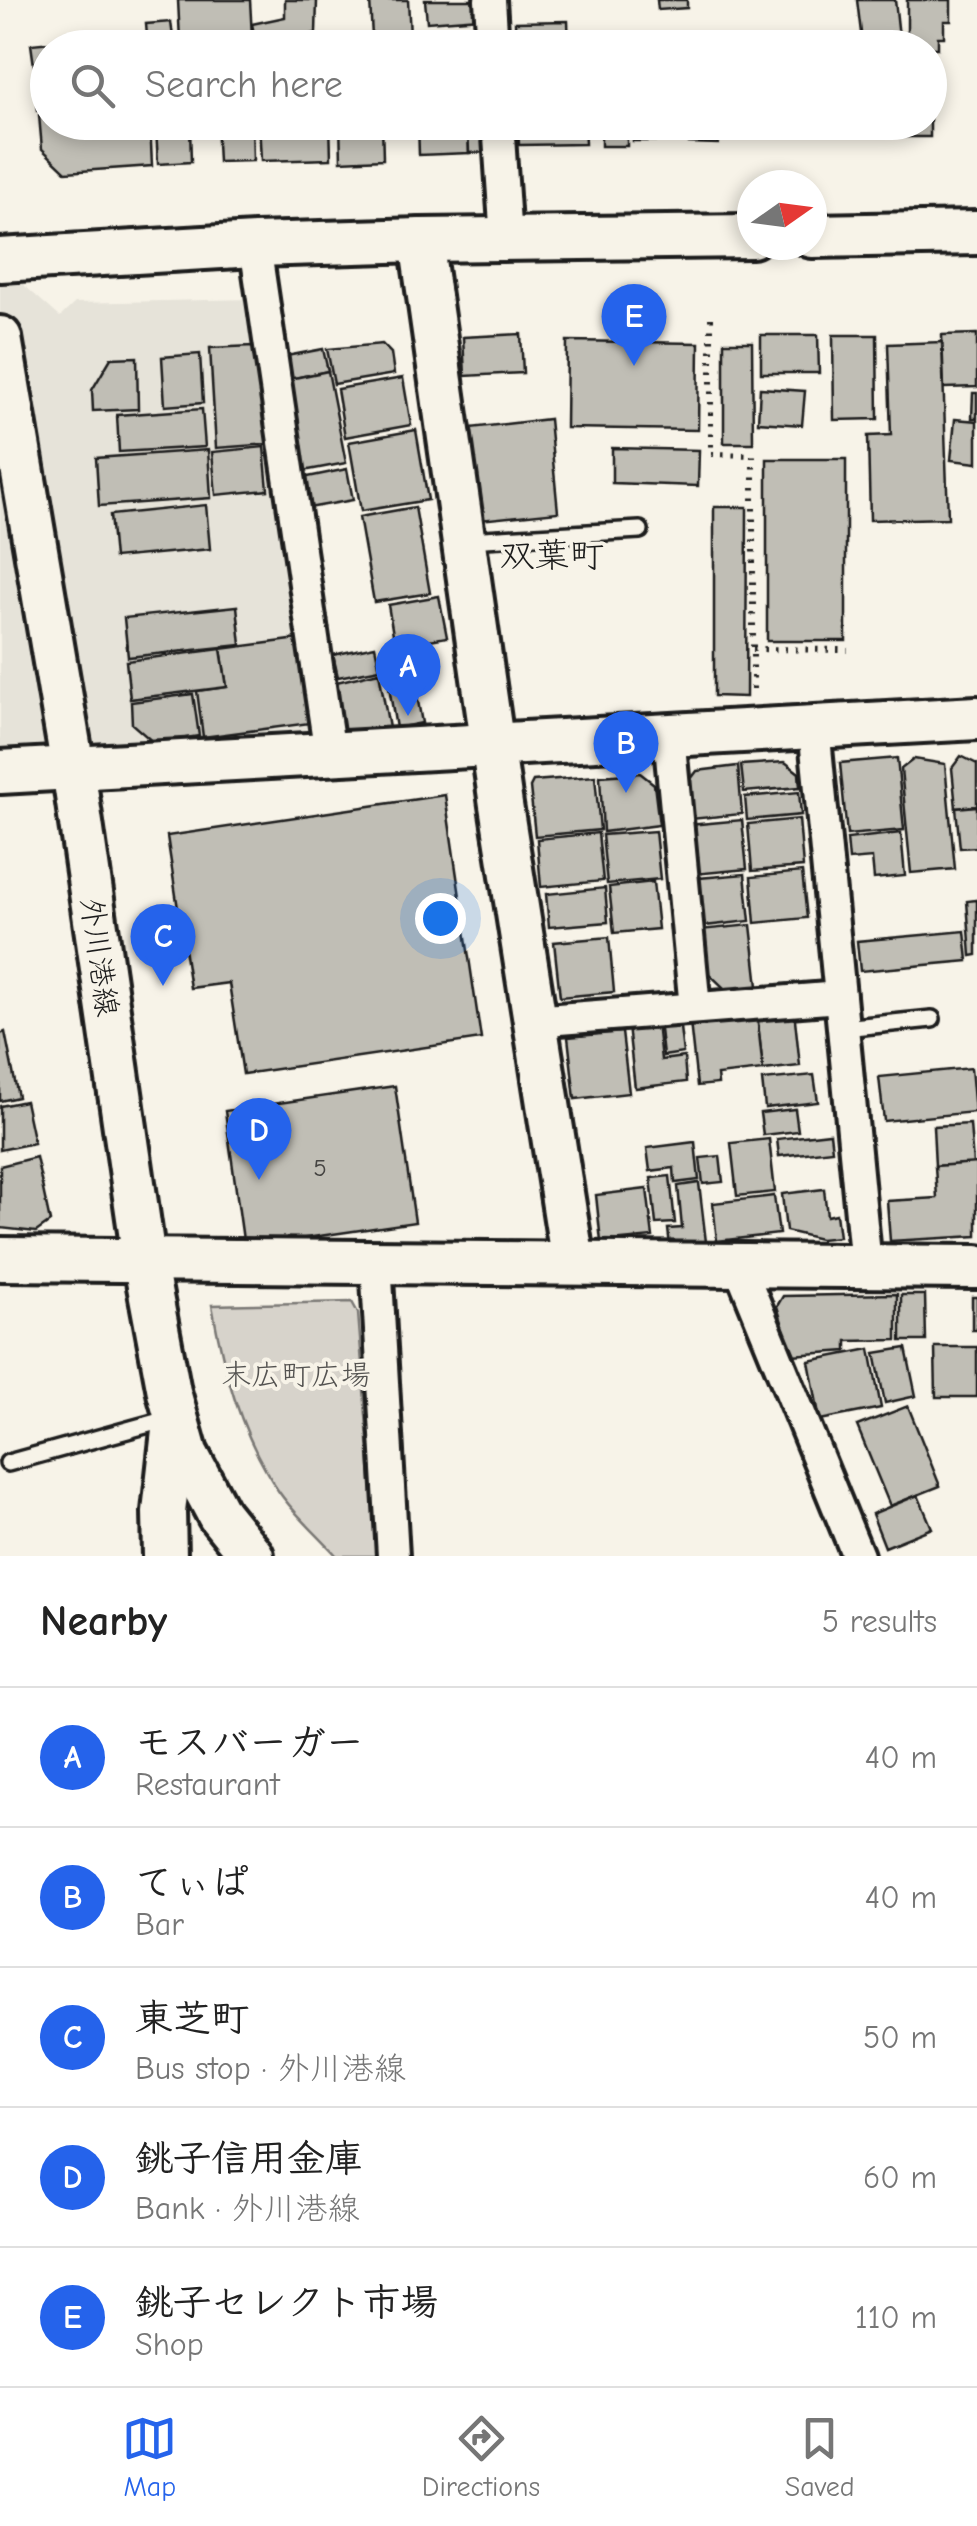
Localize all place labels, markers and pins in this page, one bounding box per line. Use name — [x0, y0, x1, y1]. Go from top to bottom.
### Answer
pin: E — [602, 284, 666, 366]
pin: A — [376, 634, 440, 716]
pin: B — [594, 710, 658, 793]
pin: C — [130, 904, 196, 986]
pin: D — [226, 1098, 292, 1180]

